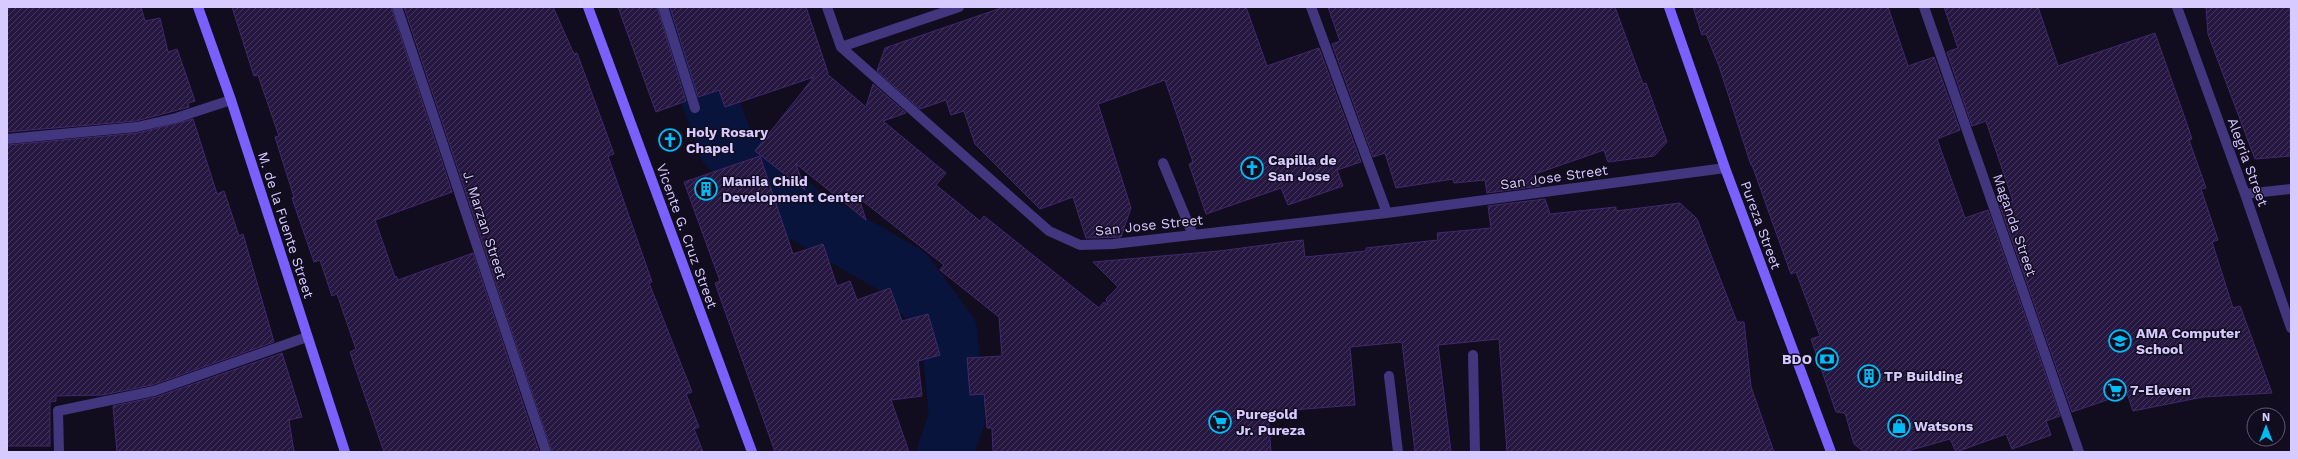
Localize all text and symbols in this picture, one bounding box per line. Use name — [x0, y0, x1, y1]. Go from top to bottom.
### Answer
street label: Alegria Street — [2225, 116, 2271, 209]
place label: Holy Rosary Chapel — [686, 124, 768, 156]
church icon: Holy Rosary Chapel — [657, 127, 683, 153]
street label: M. de la Fuente Street — [255, 150, 317, 300]
place label: Capilla de San Jose — [1268, 152, 1337, 184]
church icon: Capilla de San Jose — [1239, 155, 1265, 181]
street label: Vicente G. Cruz Street — [653, 161, 721, 311]
street label: San Jose Street — [1499, 162, 1609, 192]
street label: J. Marzan Street — [460, 169, 510, 281]
street label: Maganda Street — [1990, 172, 2040, 278]
place label: Manila Child Development Center — [722, 173, 864, 205]
building icon: Manila Child Development Center — [693, 176, 719, 202]
street label: Pureza Street — [1738, 179, 1784, 271]
street label: San Jose Street — [1094, 211, 1204, 239]
place label: AMA Computer School — [2136, 325, 2240, 357]
school or university icon: AMA Computer School — [2107, 328, 2133, 354]
bank icon: BDO — [1814, 346, 1840, 372]
place label: BDO — [1782, 351, 1812, 367]
building icon: TP Building — [1856, 363, 1882, 389]
place label: TP Building — [1884, 368, 1963, 384]
supermarket icon: 7-Eleven — [2102, 377, 2128, 403]
place label: 7-Eleven — [2130, 382, 2191, 398]
place label: Puregold Jr. Pureza — [1236, 406, 1306, 438]
north arrow — [2246, 407, 2286, 447]
supermarket icon: Puregold Jr. Pureza — [1207, 409, 1233, 435]
text: N — [2262, 411, 2270, 424]
shop icon: Watsons — [1886, 413, 1912, 439]
place label: Watsons — [1914, 418, 1974, 434]

